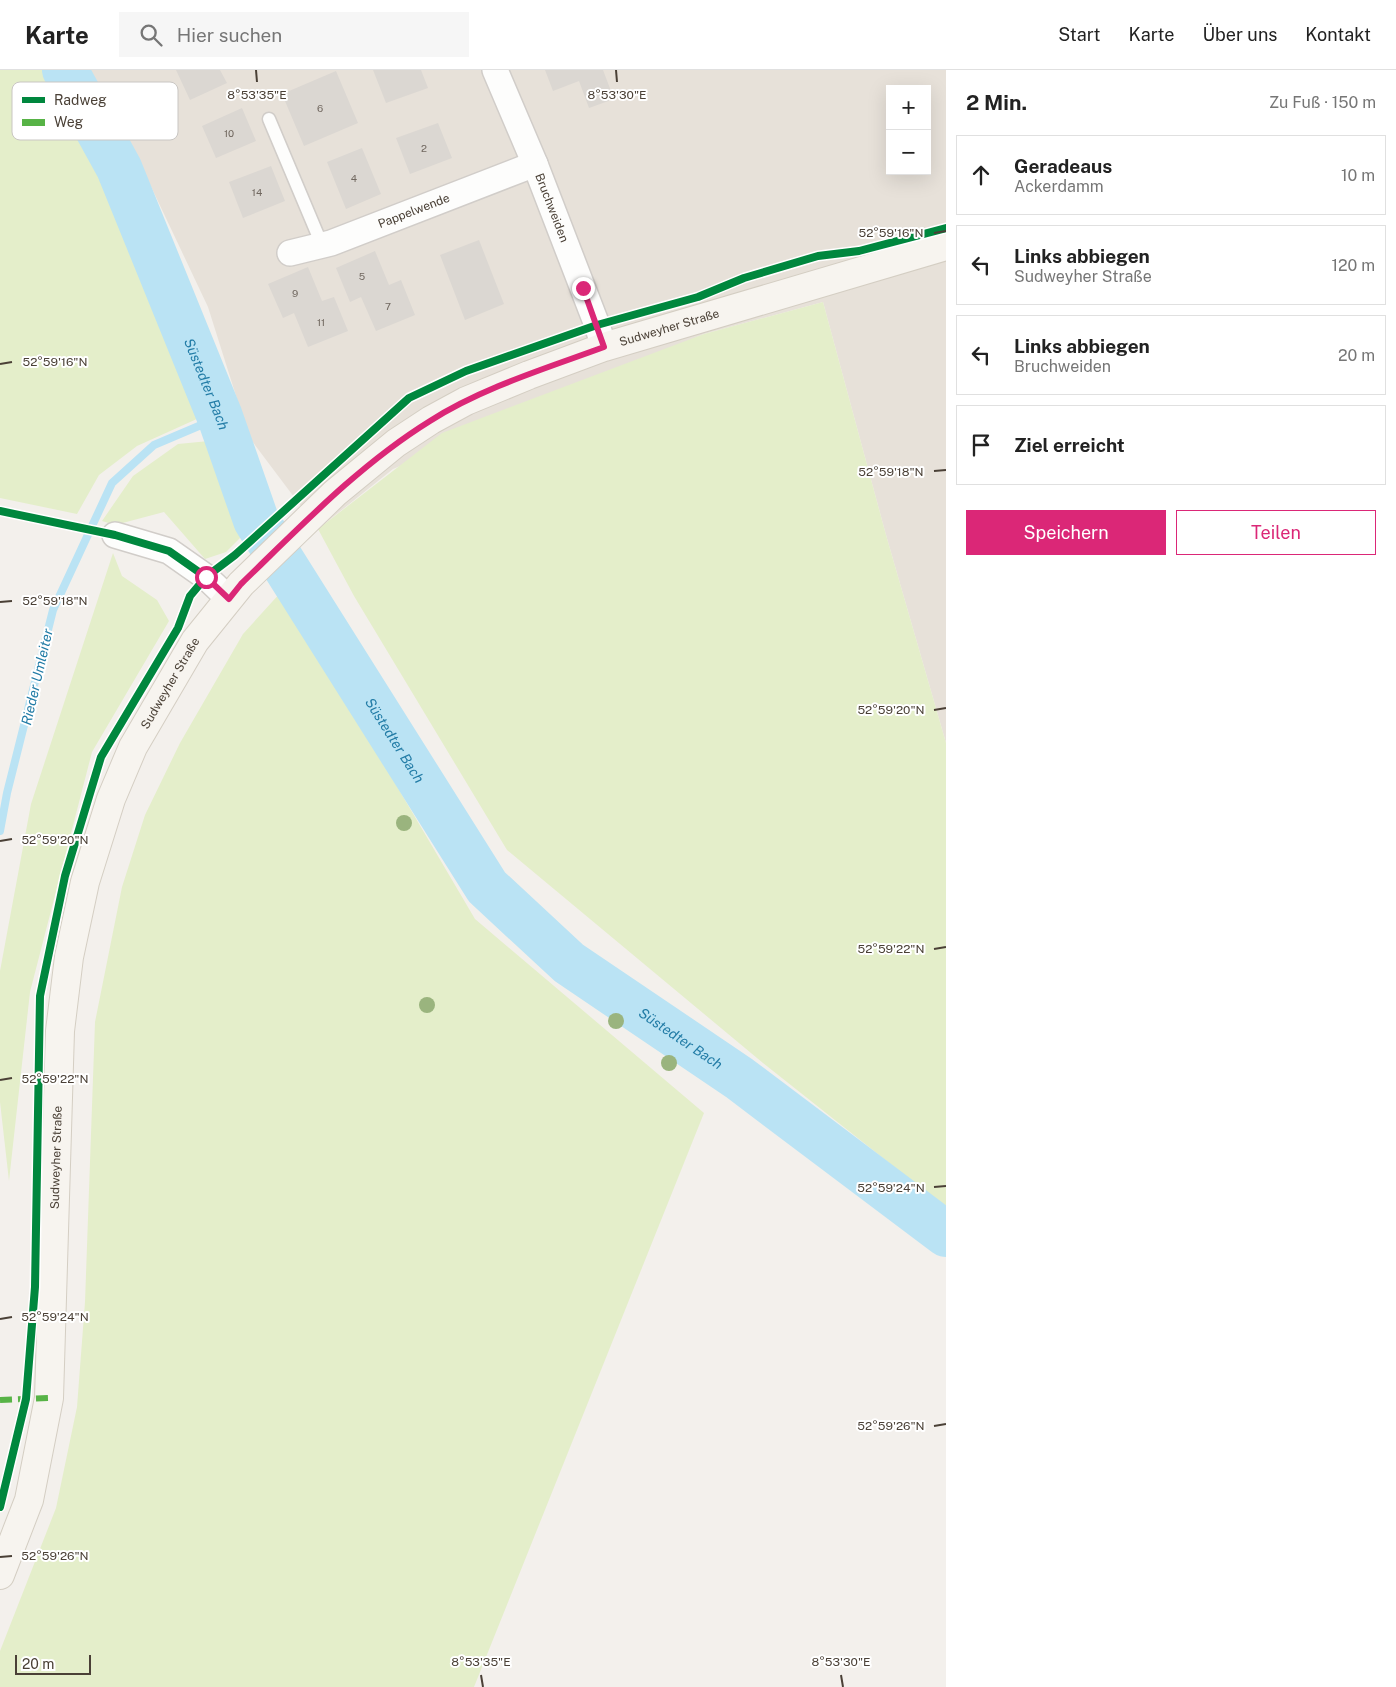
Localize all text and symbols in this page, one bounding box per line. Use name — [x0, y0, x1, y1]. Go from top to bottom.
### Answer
search box — [119, 12, 469, 57]
text: Karte — [25, 21, 89, 49]
icon: search — [137, 21, 165, 49]
text: Hier suchen — [177, 24, 282, 46]
text: Start — [1058, 24, 1101, 45]
text: Karte — [1129, 24, 1174, 45]
text: Über uns — [1202, 24, 1277, 45]
text: Kontakt — [1305, 24, 1371, 45]
legend — [12, 82, 178, 140]
map controls — [886, 85, 931, 175]
button: + — [886, 85, 931, 130]
text: 8°53'35"E — [227, 88, 287, 102]
text: 8°53'30"E — [588, 88, 646, 102]
text: 2 Min. — [966, 90, 1027, 115]
text: Radweg — [54, 92, 107, 108]
text: Zu Fuß · 150 m — [1269, 93, 1376, 112]
house number: 6 — [317, 102, 323, 114]
text: Weg — [54, 114, 84, 130]
house number: 10 — [224, 127, 234, 139]
button: − — [886, 130, 931, 175]
house number: 2 — [421, 142, 427, 154]
text: Geradeaus — [1014, 155, 1112, 177]
icon: ahead — [967, 161, 995, 189]
text: 10 m — [1341, 166, 1375, 185]
street label: Bruchweiden — [532, 171, 571, 244]
house number: 4 — [351, 172, 357, 184]
text: Ackerdamm — [1014, 177, 1104, 196]
house number: 14 — [252, 186, 262, 198]
street label: Pappelwende — [376, 191, 452, 231]
text: 52°59'16"N — [858, 226, 924, 240]
text: Links abbiegen — [1014, 245, 1150, 267]
icon: left — [967, 251, 995, 279]
text: 120 m — [1331, 256, 1375, 275]
text: Sudweyher Straße — [1014, 267, 1152, 286]
house number: 5 — [359, 270, 365, 282]
route end — [572, 277, 595, 300]
house number: 9 — [292, 287, 298, 299]
house number: 7 — [385, 300, 391, 312]
street label: Sudweyher Straße — [618, 306, 721, 349]
house number: 11 — [317, 316, 325, 328]
text: Links abbiegen — [1014, 335, 1150, 357]
water label: Süstedter Bach — [181, 336, 232, 432]
icon: left — [967, 341, 995, 369]
text: 20 m — [1338, 346, 1375, 365]
text: 52°59'16"N — [22, 355, 88, 369]
text: Bruchweiden — [1014, 357, 1111, 376]
icon: arrive — [967, 431, 995, 459]
text: Ziel erreicht — [1014, 434, 1125, 456]
text: 52°59'18"N — [858, 465, 924, 479]
button: Speichern — [966, 510, 1166, 555]
button: Teilen — [1176, 510, 1376, 555]
route start — [195, 566, 218, 589]
text: 52°59'18"N — [22, 594, 88, 608]
water label: Rieder Umleiter — [18, 627, 56, 727]
street label: Sudweyher Straße — [138, 635, 203, 731]
water label: Süstedter Bach — [362, 695, 427, 786]
text: 52°59'20"N — [857, 703, 925, 717]
text: 52°59'20"N — [21, 833, 89, 847]
text: 52°59'22"N — [857, 942, 925, 956]
water label: Süstedter Bach — [636, 1005, 726, 1073]
text: 52°59'22"N — [21, 1072, 89, 1086]
street label: Sudweyher Straße — [48, 1105, 65, 1209]
text: 52°59'24"N — [857, 1181, 925, 1195]
text: 52°59'24"N — [21, 1310, 89, 1324]
text: 52°59'26"N — [857, 1419, 925, 1433]
text: 52°59'26"N — [21, 1549, 89, 1563]
scale bar — [15, 1652, 91, 1675]
text: 8°53'35"E — [451, 1655, 511, 1669]
text: 8°53'30"E — [812, 1655, 870, 1669]
text: 20 m — [22, 1656, 54, 1672]

